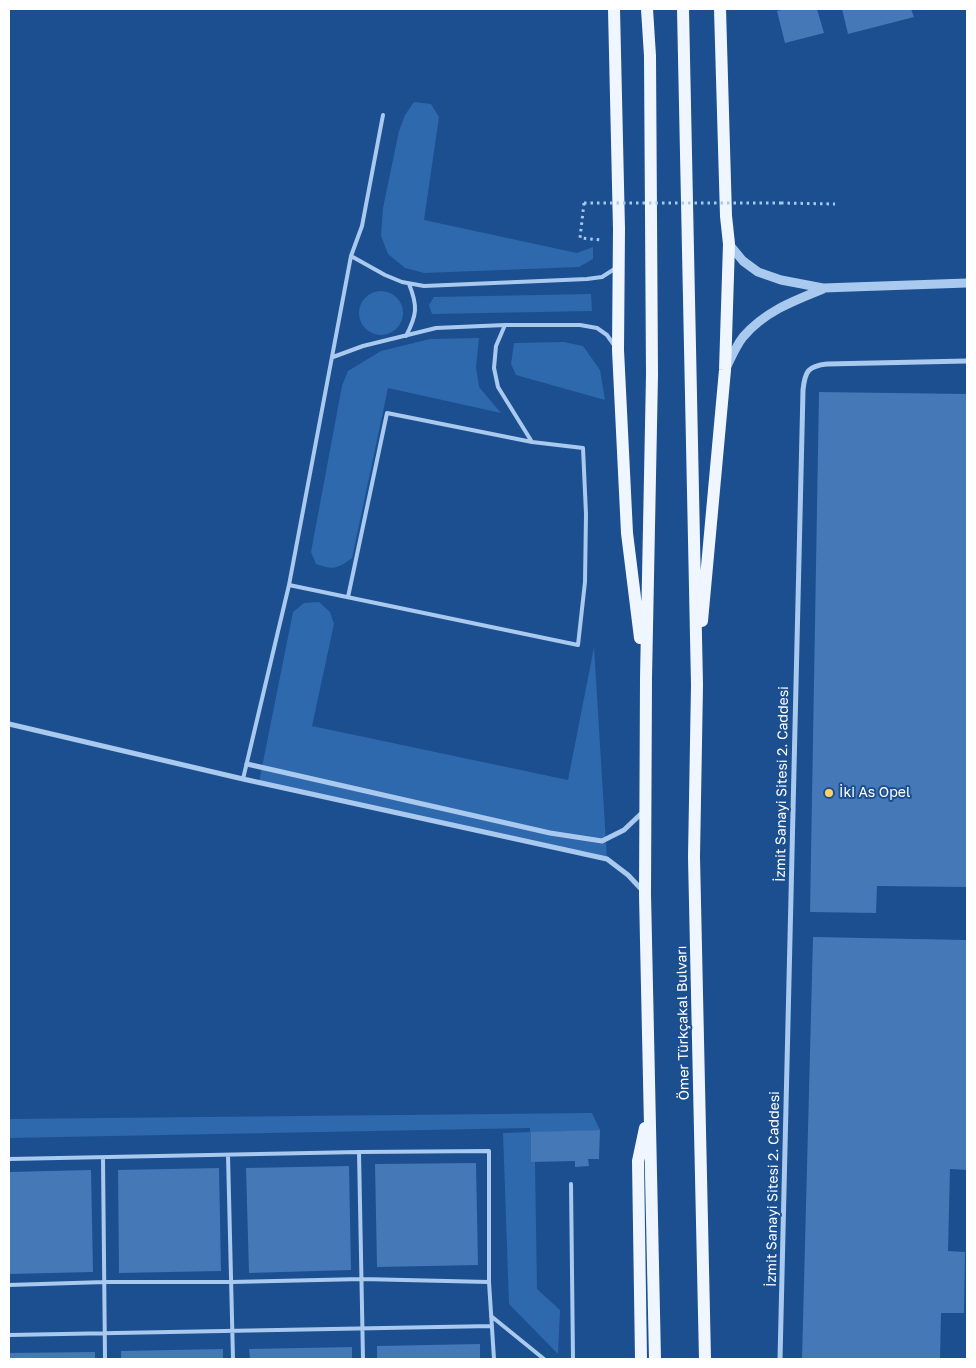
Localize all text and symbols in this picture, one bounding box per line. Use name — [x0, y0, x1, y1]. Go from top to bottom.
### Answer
street label: İzmit Sanayi Sitesi 2. Caddesi — [772, 686, 792, 882]
place label: İki As Opel — [839, 785, 910, 801]
marker: İki As Opel — [823, 787, 835, 799]
street label: Ömer Türkçakal Bulvarı — [673, 945, 693, 1101]
street label: İzmit Sanayi Sitesi 2. Caddesi — [763, 1091, 783, 1287]

